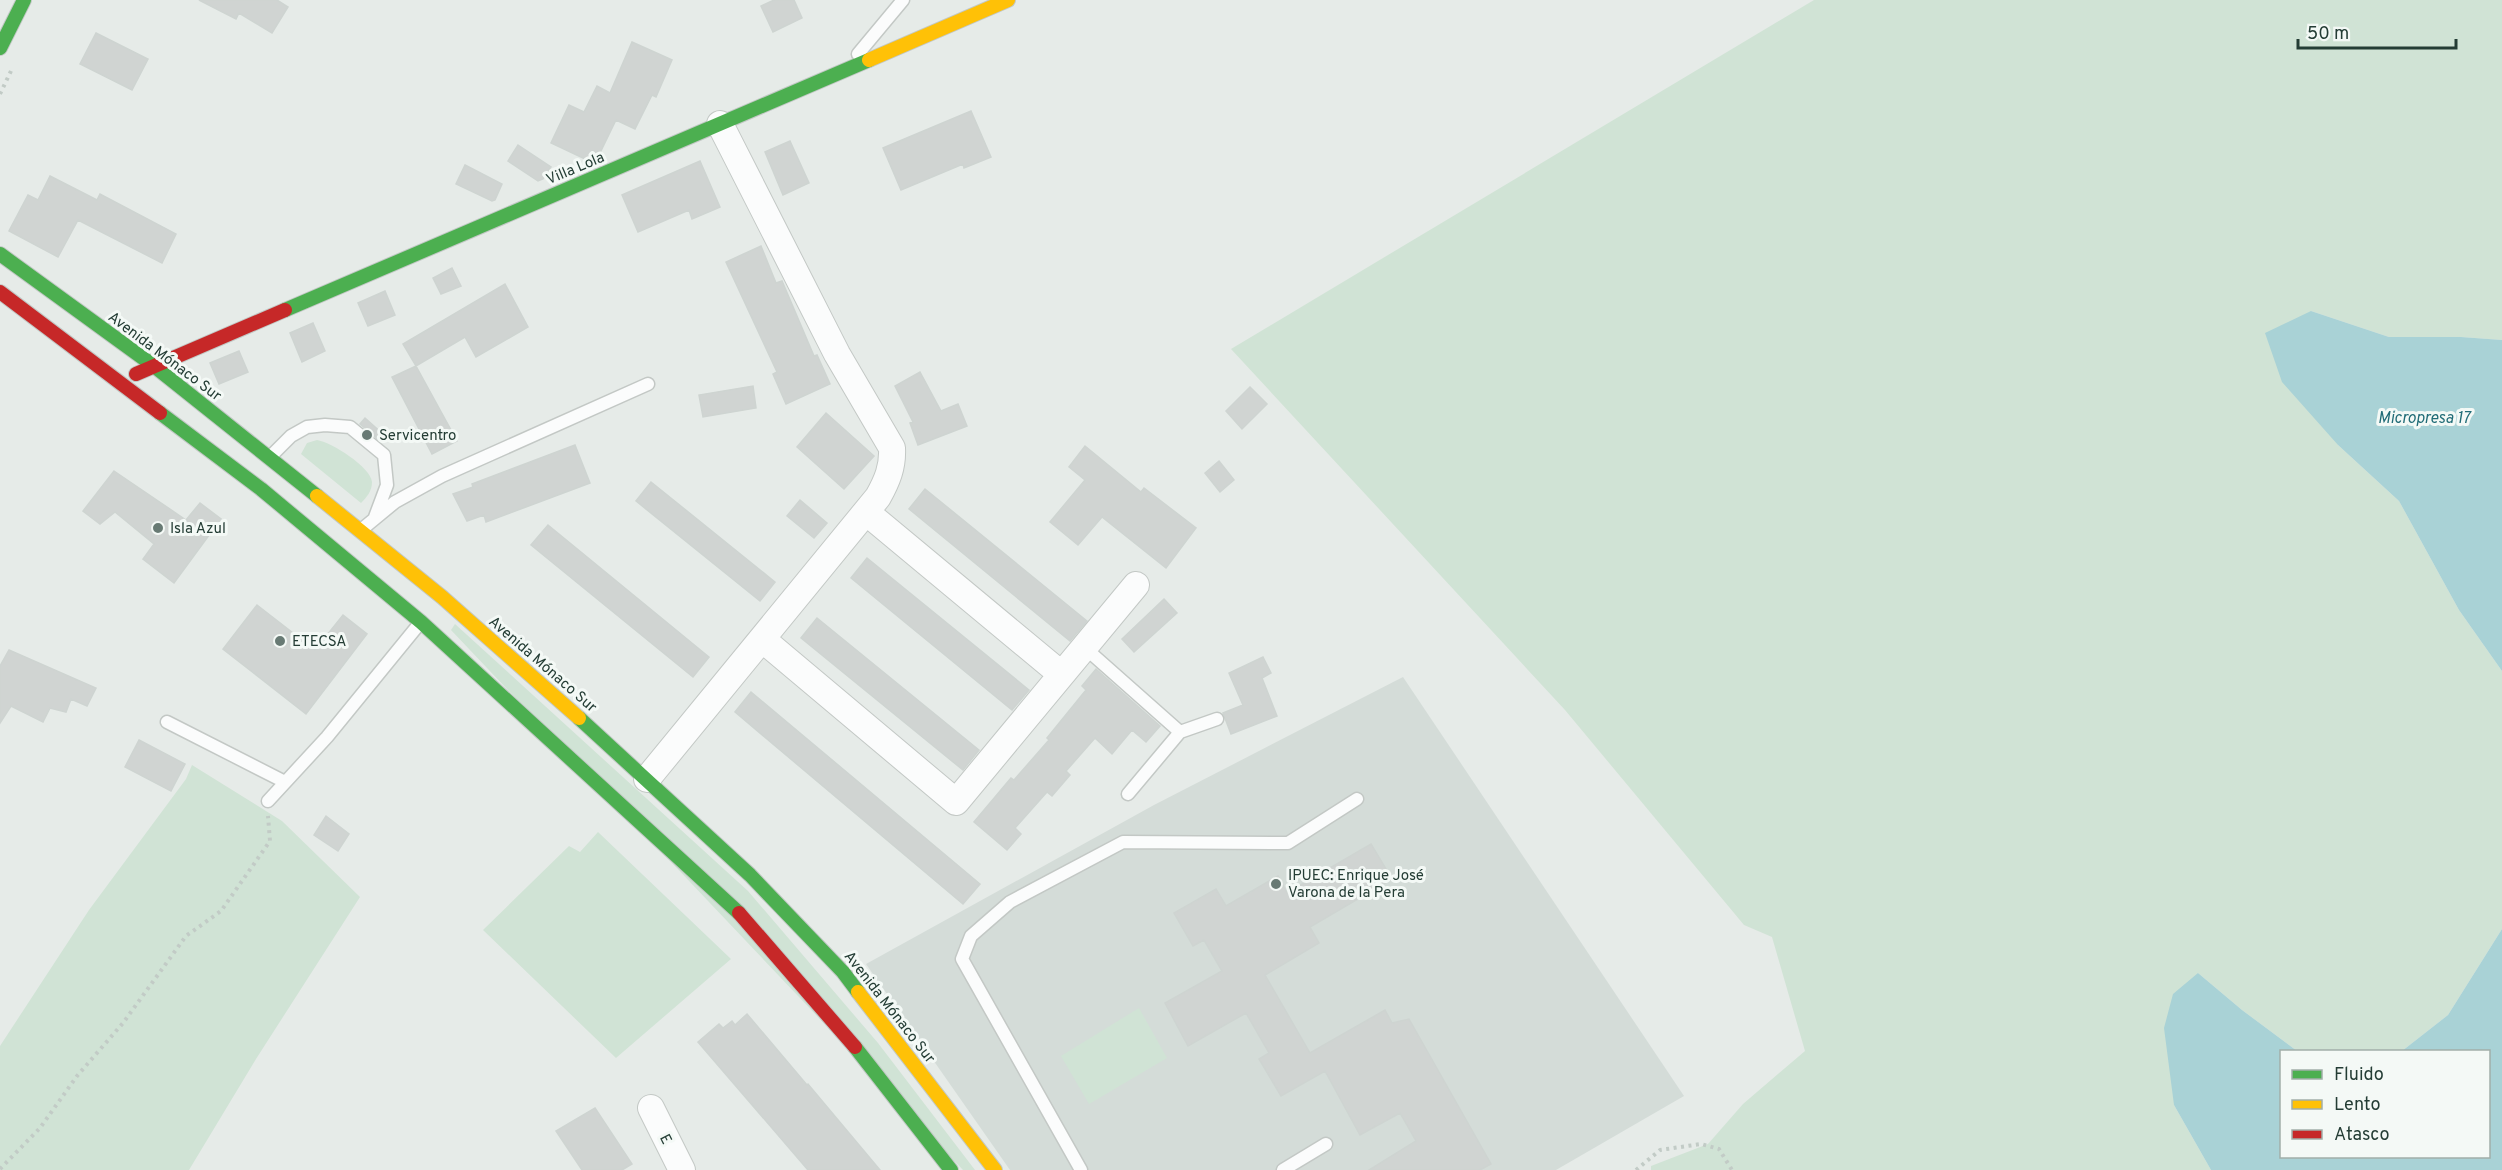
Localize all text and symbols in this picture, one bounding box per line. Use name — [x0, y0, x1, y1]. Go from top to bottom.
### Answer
scale bar — [2298, 12, 2456, 50]
text: 50 m — [2307, 23, 2349, 46]
street label: Villa Lola — [544, 149, 608, 190]
street label: Avenida Mónaco Sur — [104, 308, 225, 406]
water label: Micropresa 17 — [2378, 409, 2472, 429]
place label: Servicentro — [379, 427, 456, 446]
marker: Servicentro — [360, 428, 374, 442]
place label: Isla Azul — [170, 520, 226, 539]
marker: Isla Azul — [151, 521, 165, 535]
street label: Avenida Mónaco Sur — [484, 613, 600, 717]
place label: ETECSA — [292, 633, 347, 652]
marker: ETECSA — [273, 634, 287, 648]
place label: IPUEC: Enrique José Varona de la Pera — [1288, 867, 1424, 903]
marker: IPUEC: Enrique José Varona de la Pera — [1269, 877, 1283, 891]
street label: Avenida Mónaco Sur — [839, 948, 939, 1068]
legend — [2280, 1050, 2490, 1158]
text: Fluido — [2334, 1064, 2384, 1087]
text: Lento — [2334, 1094, 2380, 1117]
text: Atasco — [2334, 1124, 2390, 1147]
street label: E — [654, 1131, 675, 1148]

